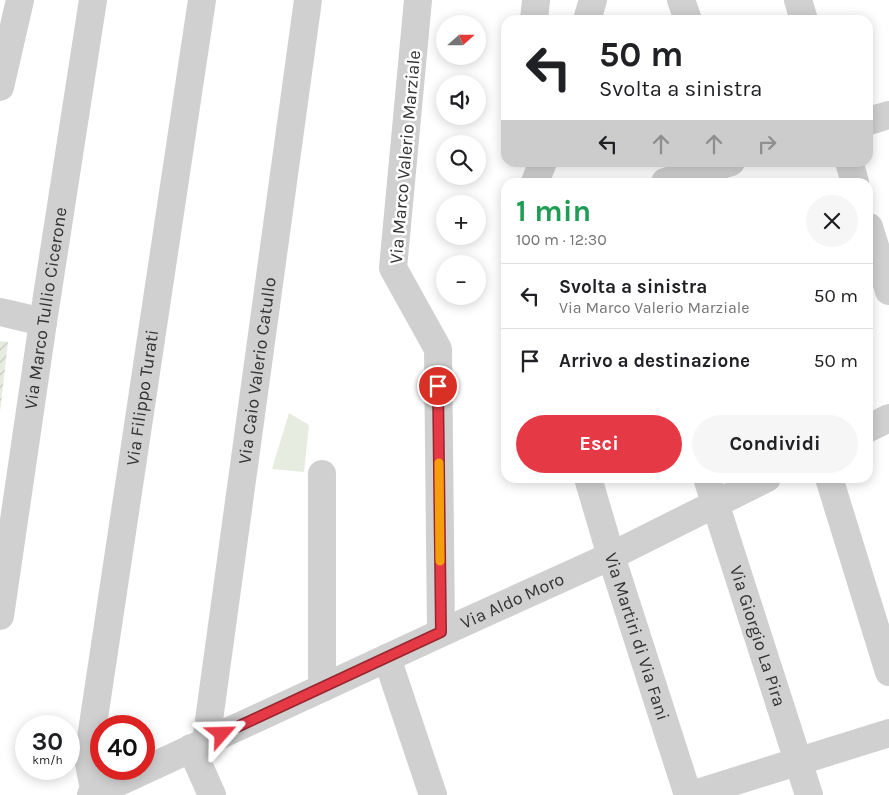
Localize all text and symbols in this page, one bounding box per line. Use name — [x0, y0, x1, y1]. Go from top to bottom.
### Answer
north arrow — [436, 15, 486, 65]
map controls — [436, 15, 486, 305]
text: 50 m — [599, 34, 684, 75]
icon: left — [516, 35, 581, 100]
street label: Via Marco Valerio Marziale — [385, 49, 425, 265]
button: sound — [436, 75, 486, 125]
text: Svolta a sinistra — [599, 76, 762, 102]
icon: left — [594, 130, 622, 158]
icon: ahead — [647, 130, 675, 158]
icon: ahead — [700, 130, 728, 158]
icon: right — [753, 130, 781, 158]
button: search — [436, 135, 486, 185]
text: 1 min — [516, 193, 591, 229]
button: + — [436, 195, 486, 245]
button: close — [806, 195, 858, 247]
street label: Via Marco Tullio Cicerone — [19, 206, 72, 411]
text: 100 m · 12:30 — [516, 230, 607, 249]
button: − — [436, 255, 486, 305]
street label: Via Caio Valerio Catullo — [233, 276, 281, 465]
text: Svolta a sinistra — [559, 276, 707, 298]
icon: left — [516, 282, 544, 310]
text: 50 m — [814, 285, 858, 307]
text: Via Marco Valerio Marziale — [559, 298, 749, 317]
street label: Via Filippo Turati — [121, 328, 163, 467]
icon: arrive — [516, 347, 544, 375]
text: Arrivo a destinazione — [559, 350, 750, 372]
text: 50 m — [814, 350, 858, 372]
pin — [417, 365, 459, 407]
icon: arrive — [424, 372, 452, 400]
button: Esci — [516, 415, 682, 473]
button: Condividi — [692, 415, 858, 473]
street label: Via Martiri di Via Fani — [600, 550, 674, 723]
street label: Via Giorgio La Pira — [725, 563, 791, 709]
street label: Via Aldo Moro — [457, 568, 568, 634]
position arrow — [195, 707, 247, 759]
speed limit sign: 40 — [90, 715, 155, 780]
text: 30 — [32, 727, 63, 756]
text: km/h — [32, 753, 63, 767]

